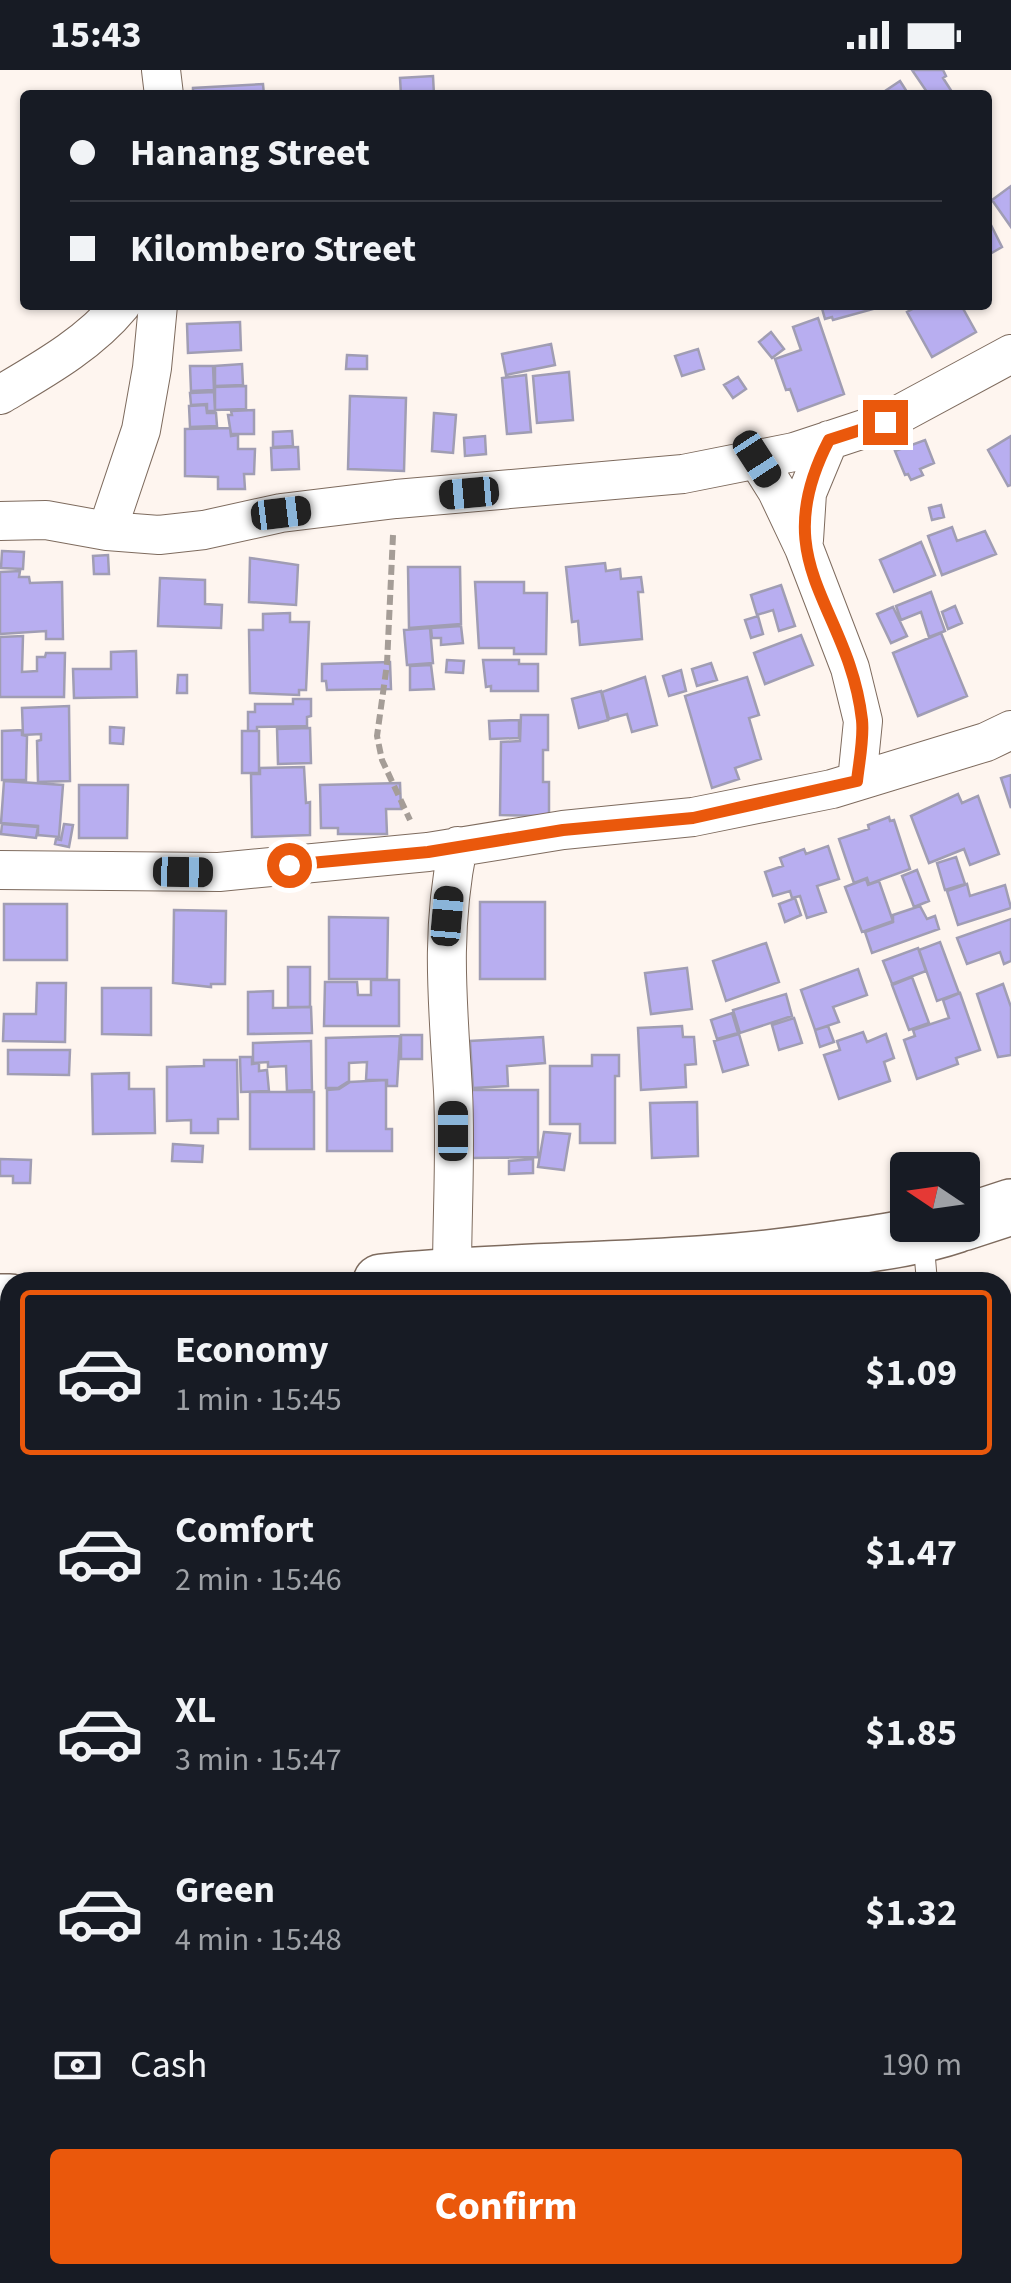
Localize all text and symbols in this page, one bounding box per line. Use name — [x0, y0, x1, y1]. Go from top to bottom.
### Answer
text: 15:43 — [50, 8, 142, 62]
text: Hanang Street — [130, 126, 370, 180]
text: Kilombero Street — [130, 222, 416, 276]
route end — [863, 400, 908, 445]
car — [728, 426, 786, 492]
car — [438, 475, 500, 511]
car — [249, 494, 313, 532]
route start — [267, 843, 312, 888]
car — [153, 856, 213, 888]
car — [429, 885, 465, 947]
car — [438, 1101, 468, 1161]
north arrow — [890, 1152, 980, 1242]
map controls — [890, 1152, 980, 1242]
text: Economy — [175, 1323, 328, 1377]
icon: car — [55, 1328, 145, 1418]
text: $1.09 — [865, 1346, 957, 1400]
text: 1 min · 15:45 — [175, 1377, 342, 1423]
text: Comfort — [175, 1503, 314, 1557]
icon: car — [55, 1508, 145, 1598]
text: $1.47 — [865, 1526, 957, 1580]
text: 2 min · 15:46 — [175, 1557, 342, 1603]
text: XL — [175, 1683, 216, 1737]
icon: car — [55, 1688, 145, 1778]
text: $1.85 — [865, 1706, 957, 1760]
text: 3 min · 15:47 — [175, 1737, 342, 1783]
text: Green — [175, 1863, 275, 1917]
icon: car — [55, 1868, 145, 1958]
text: $1.32 — [865, 1886, 957, 1940]
text: 4 min · 15:48 — [175, 1917, 342, 1963]
icon: cash — [50, 2038, 105, 2093]
text: Cash — [130, 2038, 207, 2092]
text: 190 m — [881, 2042, 962, 2088]
button: Confirm — [50, 2149, 962, 2264]

